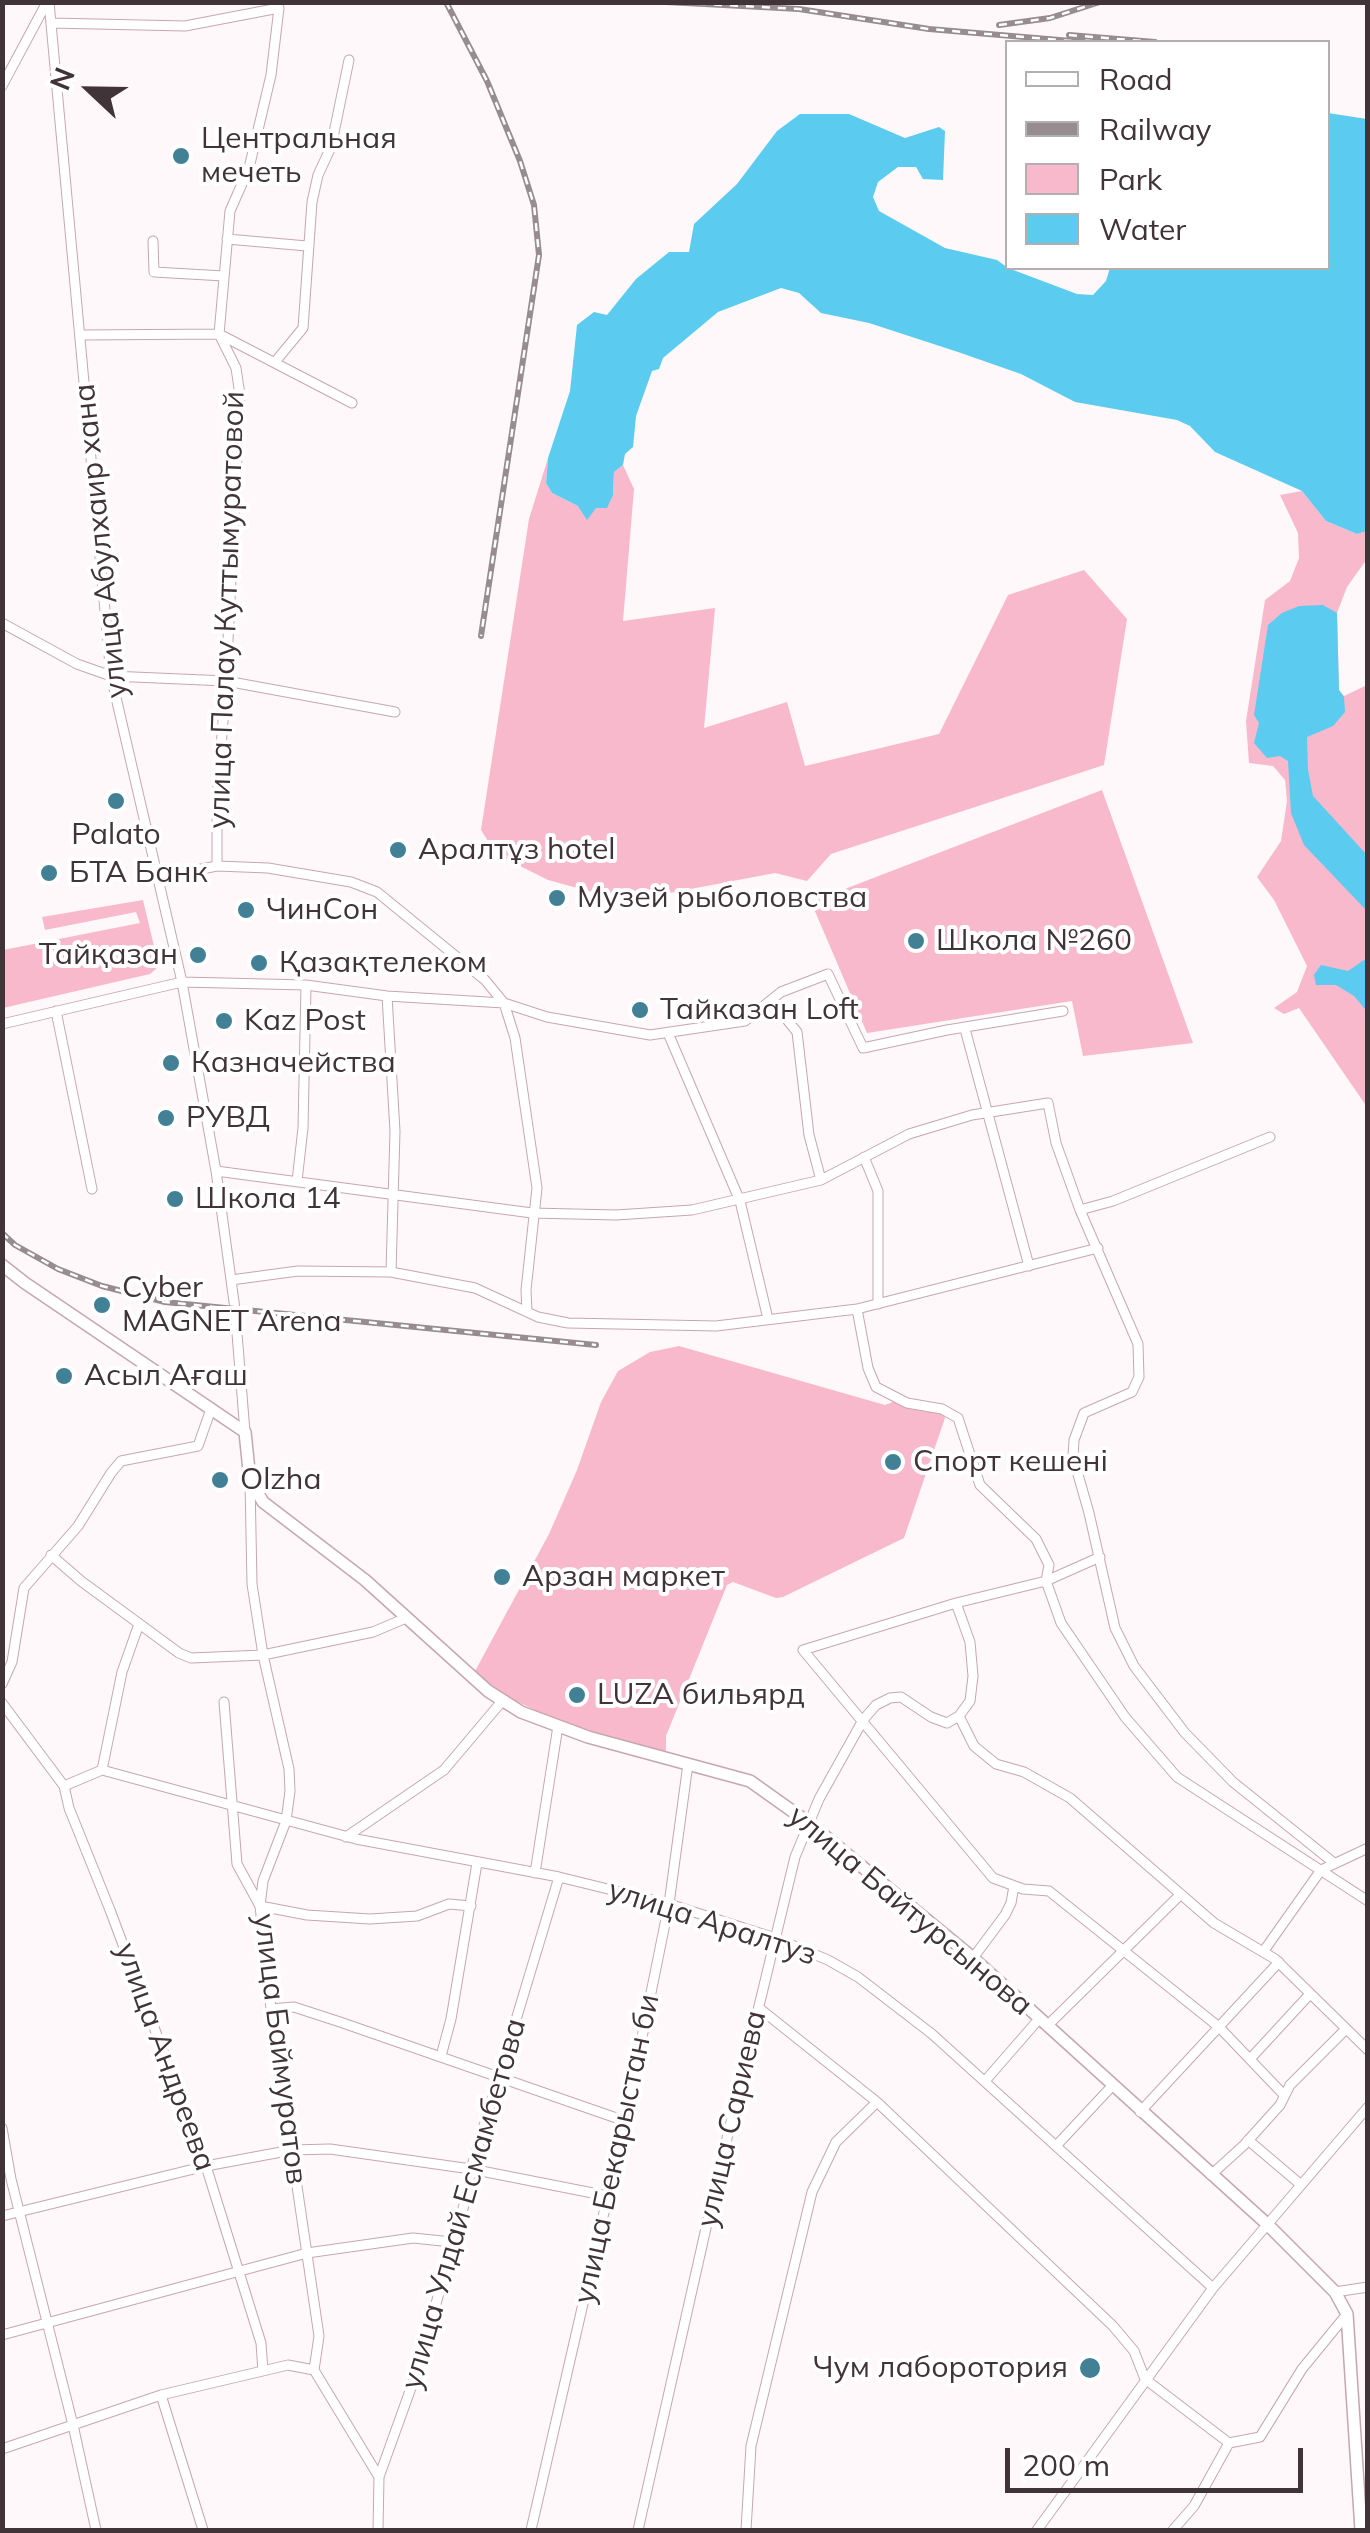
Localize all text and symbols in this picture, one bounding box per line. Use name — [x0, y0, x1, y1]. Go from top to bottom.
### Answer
north arrow — [40, 40, 140, 140]
legend — [1005, 40, 1330, 270]
text: Road — [1099, 60, 1173, 98]
text: N — [42, 62, 82, 95]
text: Railway — [1099, 110, 1212, 148]
place label: Центральная мечеть — [201, 121, 397, 192]
marker: Центральная мечеть — [170, 145, 192, 167]
text: Park — [1099, 160, 1162, 198]
text: Water — [1099, 210, 1186, 248]
street label: улица Абулхаир хана — [67, 382, 135, 700]
street label: улица Палау Куттымуратовой — [201, 391, 253, 829]
marker: Palato — [105, 790, 127, 812]
place label: Palato — [71, 817, 161, 853]
place label: Аралтұз hotel — [418, 832, 615, 868]
marker: Аралтұз hotel — [387, 839, 409, 861]
place label: БТА Банк — [69, 855, 208, 891]
marker: БТА Банк — [38, 862, 60, 884]
place label: Музей рыболовства — [577, 880, 867, 916]
marker: Музей рыболовства — [546, 887, 568, 909]
place label: ЧинСон — [266, 892, 378, 928]
marker: ЧинСон — [235, 899, 257, 921]
place label: Школа №260 — [936, 923, 1132, 959]
marker: Школа №260 — [905, 930, 927, 952]
place label: Тайқазан — [39, 937, 178, 973]
marker: Тайқазан — [187, 944, 209, 966]
place label: Қазақтелеком — [279, 945, 487, 981]
marker: Қазақтелеком — [248, 952, 270, 974]
place label: Тайказан Loft — [660, 992, 859, 1028]
marker: Тайказан Loft — [629, 999, 651, 1021]
place label: Kaz Post — [244, 1003, 366, 1039]
marker: Kaz Post — [213, 1010, 235, 1032]
place label: Казначейства — [191, 1045, 396, 1081]
marker: Казначейства — [160, 1052, 182, 1074]
place label: РУВД — [186, 1100, 270, 1136]
marker: РУВД — [155, 1107, 177, 1129]
place label: Школа 14 — [195, 1181, 340, 1217]
marker: Школа 14 — [164, 1188, 186, 1210]
place label: Cyber MAGNET Arena — [122, 1270, 342, 1340]
marker: Cyber MAGNET Arena — [91, 1294, 113, 1316]
place label: Асыл Ағаш — [84, 1358, 248, 1394]
marker: Асыл Ағаш — [53, 1365, 75, 1387]
place label: Спорт кешені — [913, 1444, 1108, 1480]
marker: Спорт кешені — [882, 1451, 904, 1473]
place label: Olzha — [240, 1462, 321, 1498]
marker: Olzha — [209, 1469, 231, 1491]
place label: Арзан маркет — [522, 1559, 725, 1595]
marker: Арзан маркет — [491, 1566, 513, 1588]
place label: LUZA бильярд — [597, 1677, 805, 1713]
marker: LUZA бильярд — [566, 1684, 588, 1706]
street label: улица Байтурсынова — [781, 1798, 1039, 2024]
street label: улица Аралтуз — [603, 1872, 821, 1974]
street label: улица Баймуратов — [246, 1912, 314, 2186]
street label: улица Андреева — [107, 1938, 223, 2176]
street label: улица Бекарыстан би — [567, 1991, 667, 2307]
street label: улица Сариева — [690, 2007, 774, 2231]
street label: улица Улдай Есмамбетова — [394, 2014, 534, 2394]
place label: Чум лаборотория — [813, 2350, 1068, 2386]
marker: Чум лаборотория — [1077, 2355, 1103, 2381]
scale bar — [1010, 2428, 1308, 2490]
text: 200 m — [1022, 2446, 1110, 2484]

